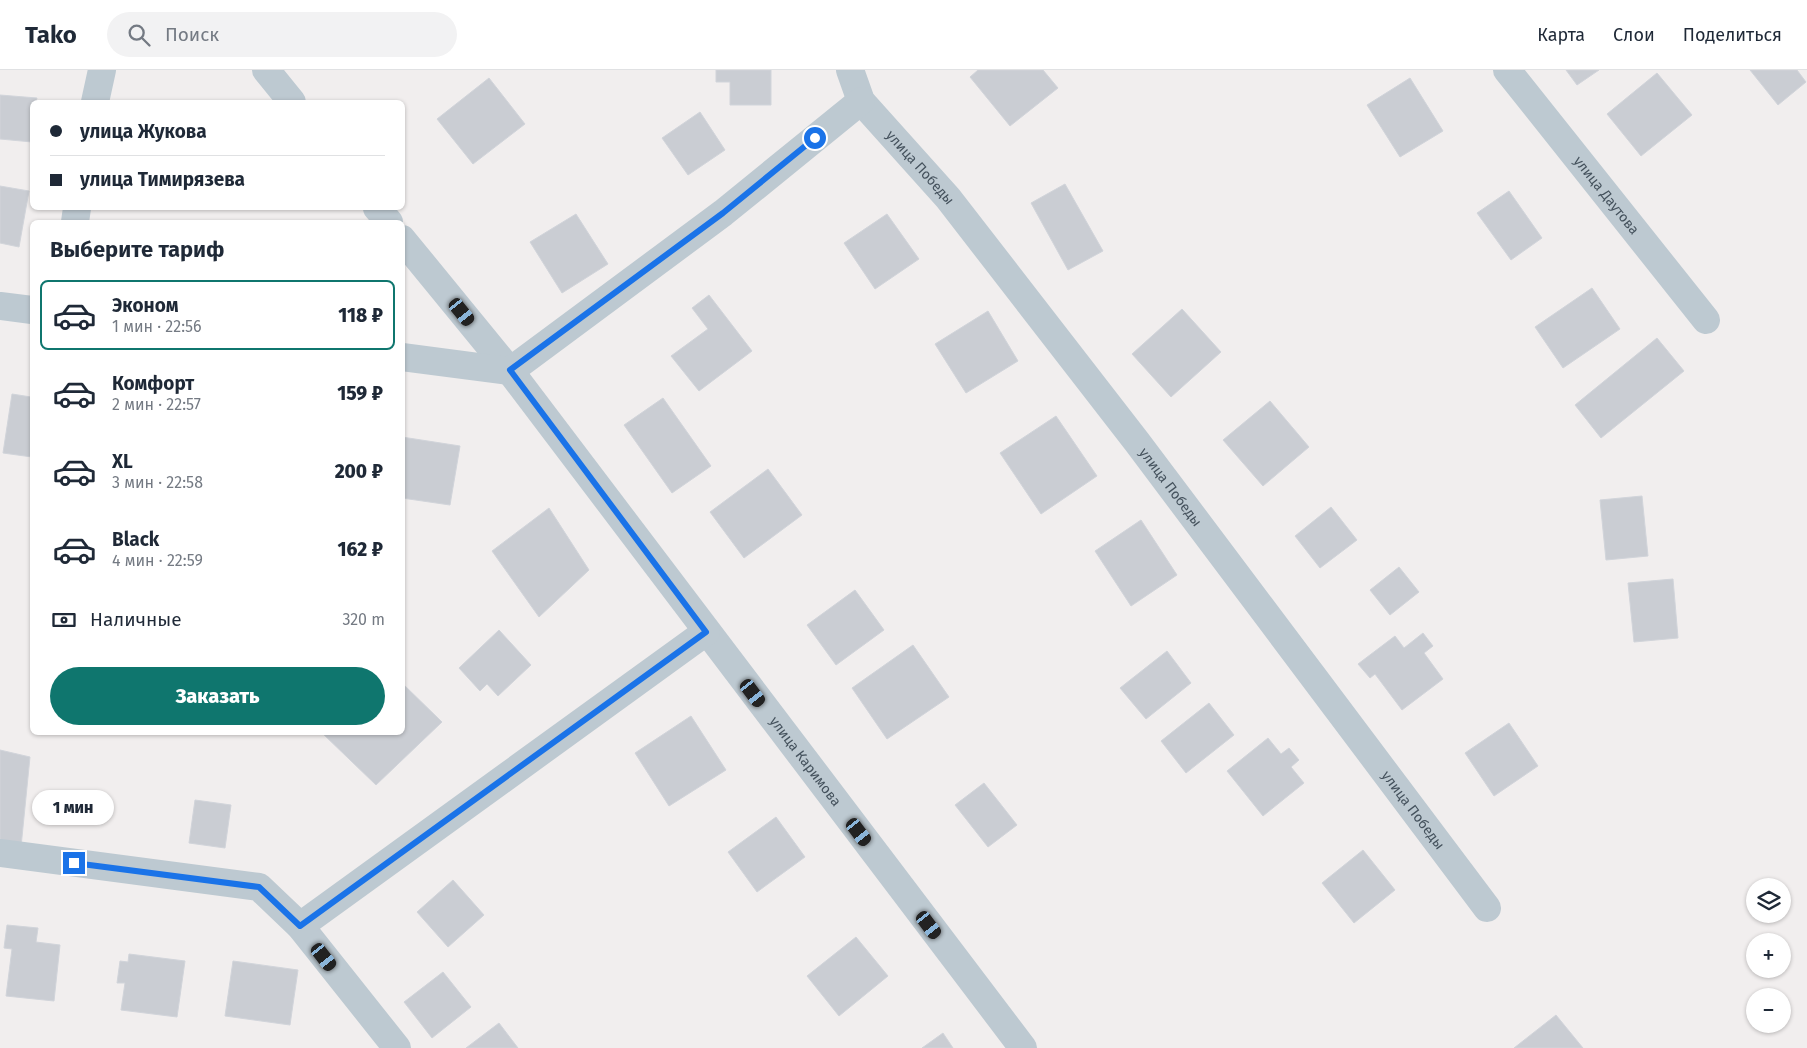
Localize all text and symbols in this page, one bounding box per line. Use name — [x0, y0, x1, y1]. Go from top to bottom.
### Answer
search box — [107, 12, 457, 57]
text: Tako — [25, 21, 77, 49]
icon: search — [125, 21, 153, 49]
text: Поиск — [165, 23, 219, 46]
text: Карта — [1537, 24, 1585, 46]
text: Слои — [1613, 24, 1655, 46]
text: Поделиться — [1683, 24, 1782, 46]
text: улица Жукова — [80, 120, 207, 143]
route start — [804, 127, 826, 149]
street label: улица Победы — [883, 127, 958, 208]
street label: улица Даутова — [1570, 153, 1643, 238]
text: улица Тимирязева — [80, 168, 245, 191]
text: Выберите тариф — [50, 236, 225, 263]
icon: car — [52, 293, 97, 338]
text: Эконом — [112, 294, 179, 317]
car — [446, 296, 477, 328]
text: 118 ₽ — [338, 304, 383, 327]
text: 1 мин · 22:56 — [112, 317, 202, 336]
icon: car — [52, 371, 97, 416]
text: Комфорт — [112, 372, 194, 395]
text: 159 ₽ — [337, 382, 383, 405]
text: 2 мин · 22:57 — [112, 395, 201, 414]
street label: улица Победы — [1136, 444, 1206, 530]
icon: car — [52, 449, 97, 494]
text: XL — [112, 450, 133, 473]
text: 200 ₽ — [335, 460, 383, 483]
text: 3 мин · 22:58 — [112, 473, 203, 492]
icon: car — [52, 527, 97, 572]
text: Black — [112, 528, 159, 551]
text: 162 ₽ — [338, 538, 383, 561]
text: 4 мин · 22:59 — [112, 551, 203, 570]
icon: cash — [50, 606, 78, 634]
text: Наличные — [90, 608, 182, 631]
text: 320 m — [342, 610, 385, 629]
button: Заказать — [50, 667, 385, 725]
car — [737, 677, 768, 709]
street label: улица Каримова — [766, 713, 845, 809]
street label: улица Победы — [1378, 767, 1448, 853]
callout: 1 мин — [33, 790, 115, 826]
text: 1 мин — [53, 798, 93, 817]
car — [843, 816, 874, 848]
route end — [63, 852, 85, 874]
map controls — [1746, 878, 1791, 1033]
button: layers — [1746, 878, 1791, 923]
car — [913, 909, 944, 941]
button: + — [1746, 933, 1791, 978]
car — [308, 941, 339, 973]
button: − — [1746, 988, 1791, 1033]

